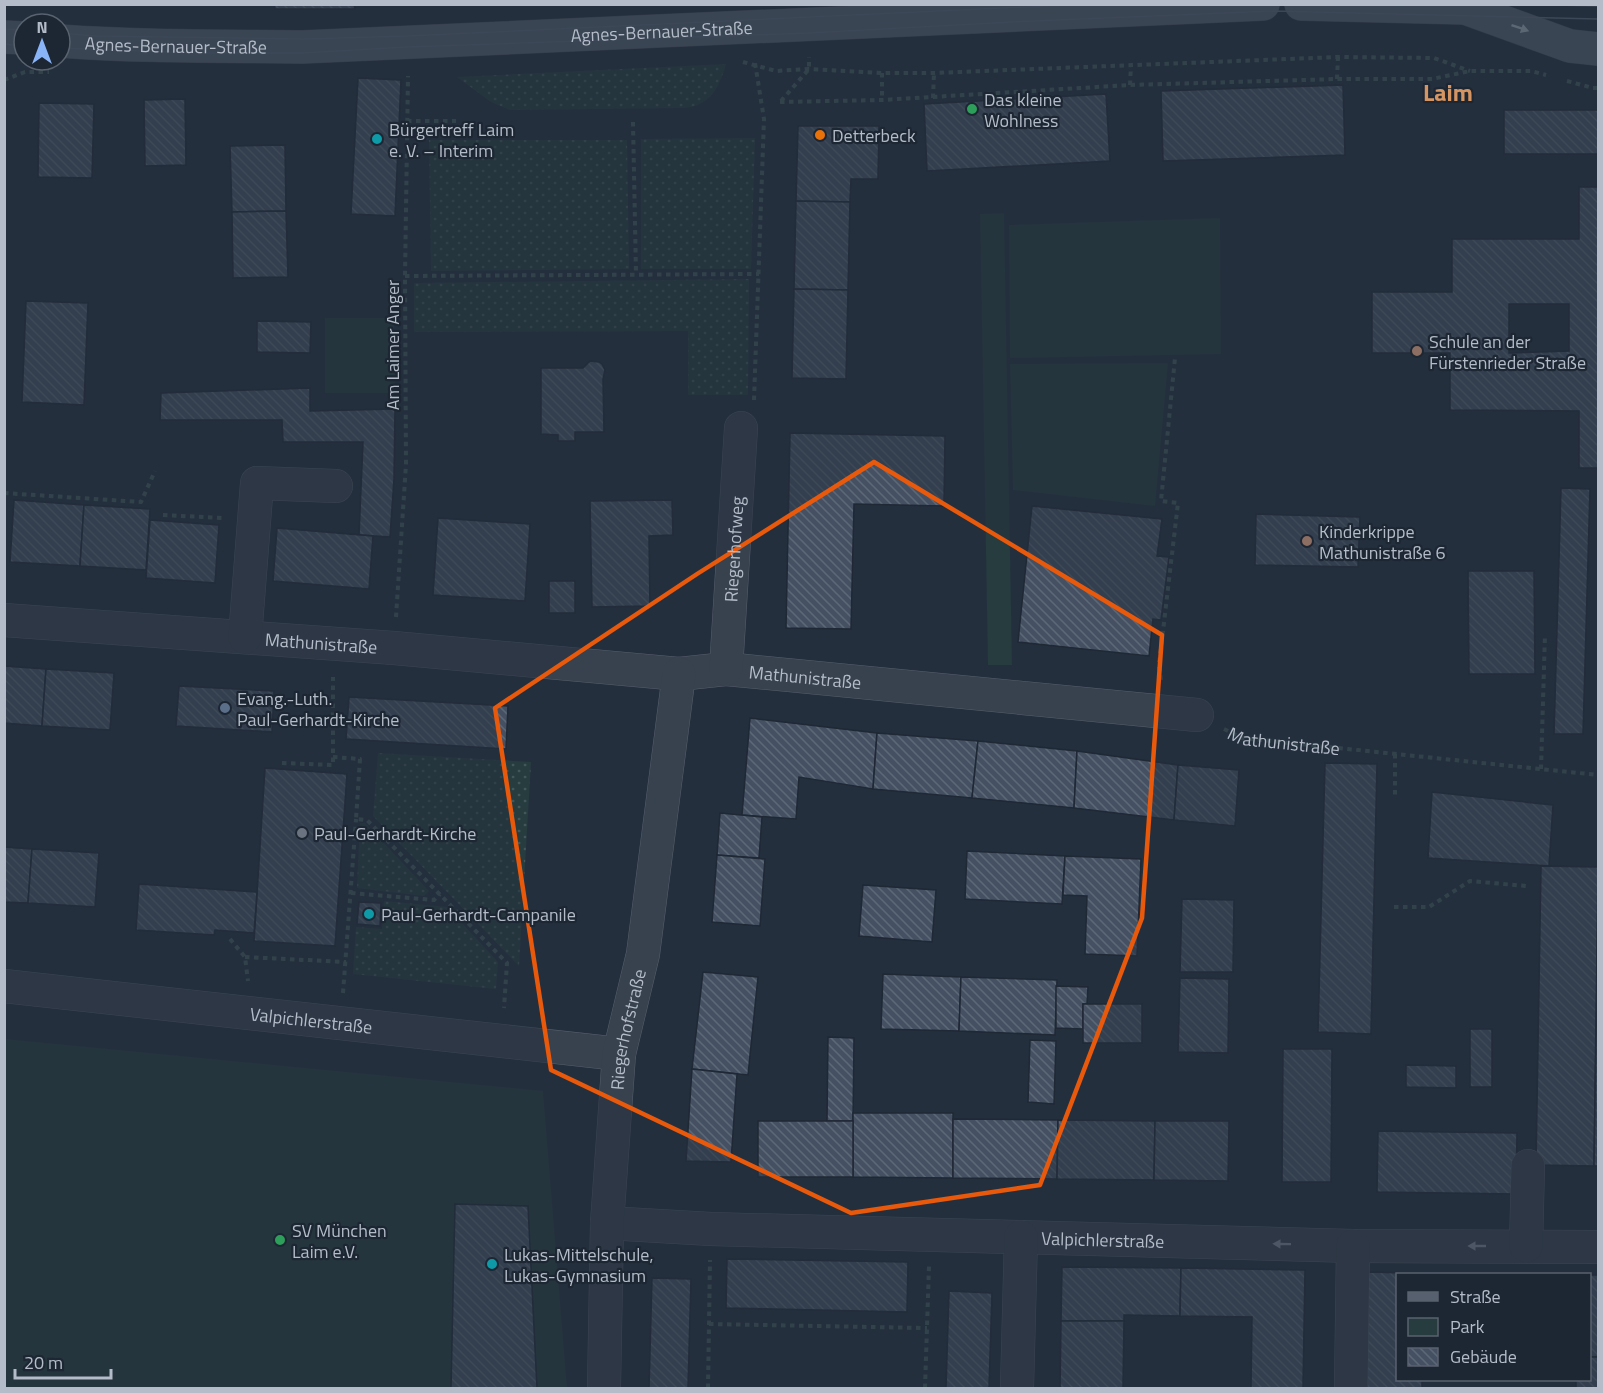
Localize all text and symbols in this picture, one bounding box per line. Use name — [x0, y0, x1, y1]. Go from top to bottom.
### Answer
north arrow — [12, 12, 72, 72]
street label: Agnes-Bernauer-Straße — [570, 13, 753, 48]
text: N — [36, 15, 48, 39]
one-way arrow — [1511, 23, 1529, 33]
street label: Agnes-Bernauer-Straße — [84, 29, 267, 60]
district label: Laim — [1423, 74, 1473, 110]
place label: Das kleine Wohlness — [984, 86, 1062, 134]
marker: Das kleine Wohlness — [965, 102, 979, 116]
place label: Bürgertreff Laim e. V. – Interim — [389, 116, 514, 164]
place label: Detterbeck — [832, 122, 916, 149]
marker: Detterbeck — [813, 128, 827, 142]
marker: Bürgertreff Laim e. V. – Interim — [370, 132, 384, 146]
street label: Am Laimer Anger — [379, 280, 406, 410]
place label: Schule an der Fürstenrieder Straße — [1429, 328, 1586, 376]
marker: Schule an der Fürstenrieder Straße — [1410, 344, 1424, 358]
street label: Riegerhofweg — [717, 496, 750, 603]
place label: Kinderkrippe Mathunistraße 6 — [1319, 518, 1446, 566]
marker: Kinderkrippe Mathunistraße 6 — [1300, 534, 1314, 548]
street label: Mathunistraße — [264, 625, 378, 660]
street label: Mathunistraße — [748, 658, 863, 696]
place label: Evang.-Luth. Paul-Gerhardt-Kirche — [237, 685, 399, 733]
marker: Evang.-Luth. Paul-Gerhardt-Kirche — [218, 701, 232, 715]
street label: Mathunistraße — [1223, 719, 1341, 762]
place label: Paul-Gerhardt-Kirche — [314, 820, 476, 847]
marker: Paul-Gerhardt-Kirche — [295, 826, 309, 840]
place label: Paul-Gerhardt-Campanile — [381, 901, 576, 928]
marker: Paul-Gerhardt-Campanile — [362, 907, 376, 921]
street label: Riegerhofstraße — [603, 966, 652, 1091]
street label: Valpichlerstraße — [248, 1000, 374, 1040]
place label: SV München Laim e.V. — [292, 1217, 387, 1265]
street label: Valpichlerstraße — [1041, 1224, 1165, 1254]
marker: SV München Laim e.V. — [273, 1233, 287, 1247]
one-way arrow — [1273, 1239, 1292, 1249]
place label: Lukas-Mittelschule, Lukas-Gymnasium — [504, 1241, 653, 1289]
one-way arrow — [1468, 1241, 1487, 1251]
marker: Lukas-Mittelschule, Lukas-Gymnasium — [485, 1257, 499, 1271]
legend — [1396, 1273, 1591, 1381]
text: Straße — [1450, 1283, 1501, 1310]
text: Park — [1450, 1313, 1485, 1340]
scale bar — [15, 1342, 111, 1380]
text: Gebäude — [1450, 1343, 1517, 1370]
text: 20 m — [24, 1349, 63, 1376]

